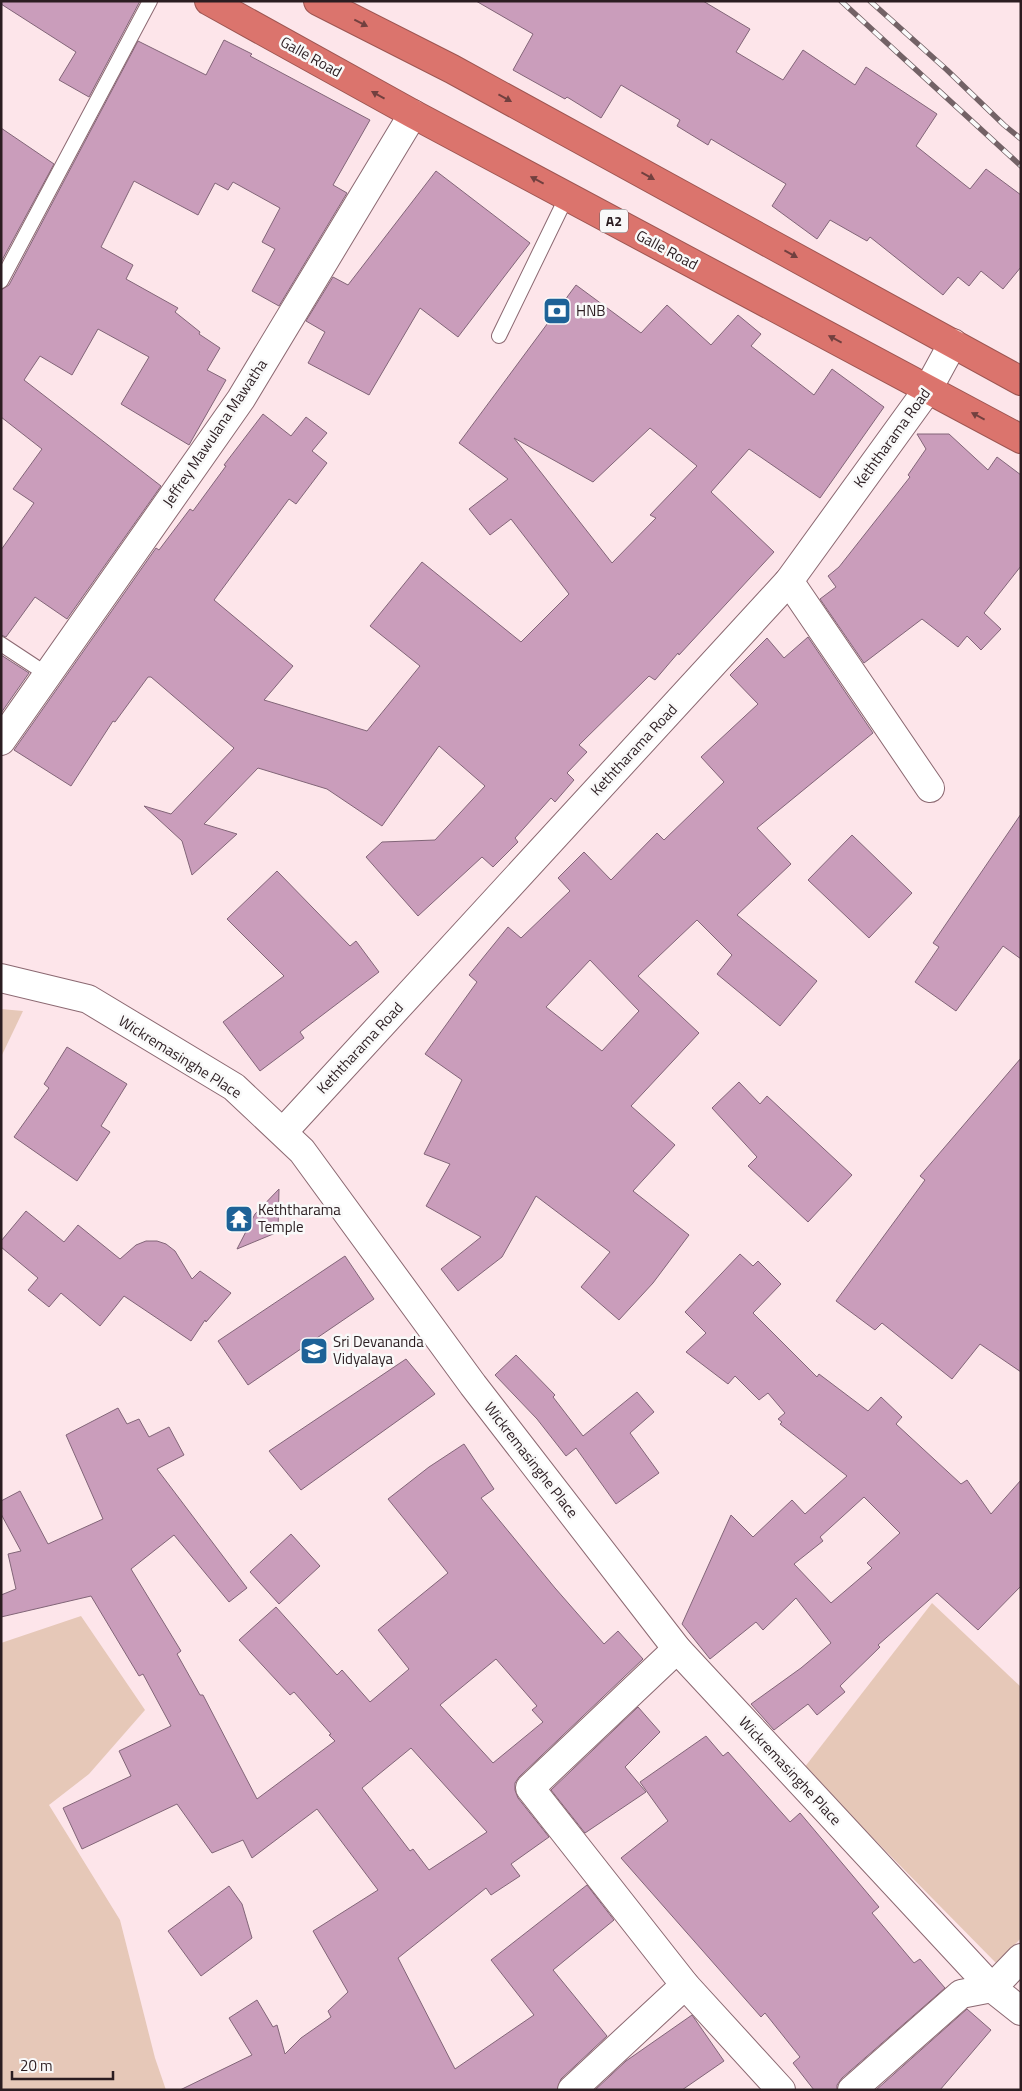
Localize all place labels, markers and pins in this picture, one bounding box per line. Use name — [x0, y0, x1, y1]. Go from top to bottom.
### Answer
bank icon: HNB — [542, 296, 572, 326]
place label: HNB — [576, 299, 606, 322]
place label: Keththarama Temple — [258, 1198, 341, 1238]
temple icon: Keththarama Temple — [224, 1204, 254, 1234]
place label: Sri Devananda Vidyalaya — [333, 1330, 424, 1370]
school or university icon: Sri Devananda Vidyalaya — [299, 1336, 329, 1366]

